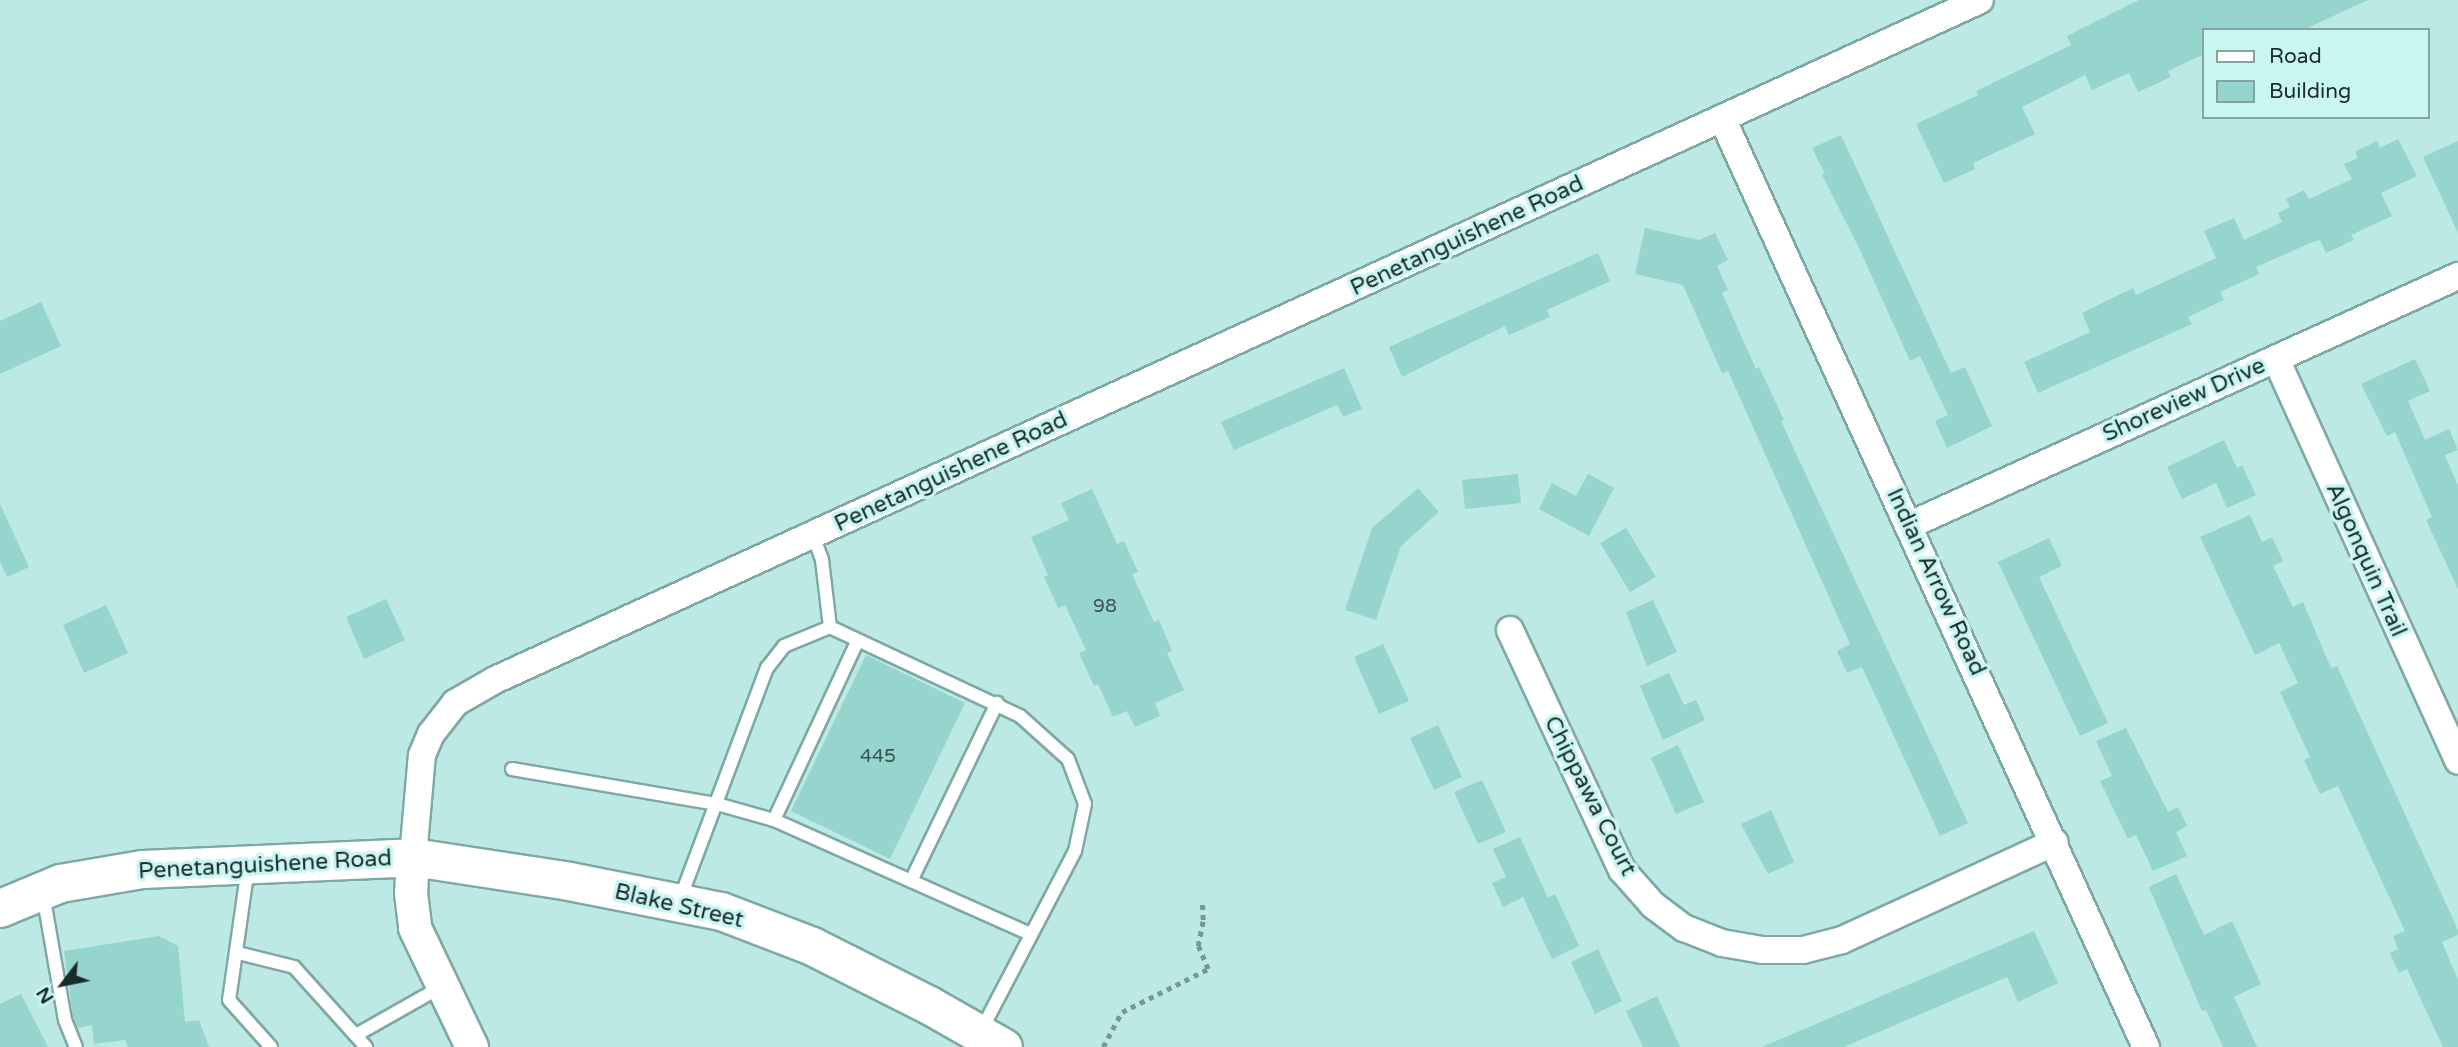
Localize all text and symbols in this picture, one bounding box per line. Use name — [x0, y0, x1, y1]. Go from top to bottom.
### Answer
legend — [2202, 28, 2430, 119]
text: Road — [2269, 44, 2322, 69]
text: Building — [2269, 79, 2351, 104]
street label: Penetanguishene Road — [1346, 170, 1588, 302]
street label: Shoreview Drive — [2098, 352, 2270, 448]
street label: Penetanguishene Road — [830, 406, 1072, 538]
street label: Algonquin Trail — [2320, 479, 2412, 641]
street label: Indian Arrow Road — [1880, 484, 1992, 680]
house number: 98 — [1093, 596, 1117, 618]
street label: Chippawa Court — [1538, 711, 1642, 881]
house number: 445 — [860, 746, 896, 768]
street label: Penetanguishene Road — [137, 845, 393, 885]
street label: Blake Street — [612, 878, 746, 934]
north arrow — [28, 949, 98, 1019]
text: N — [32, 983, 59, 1007]

